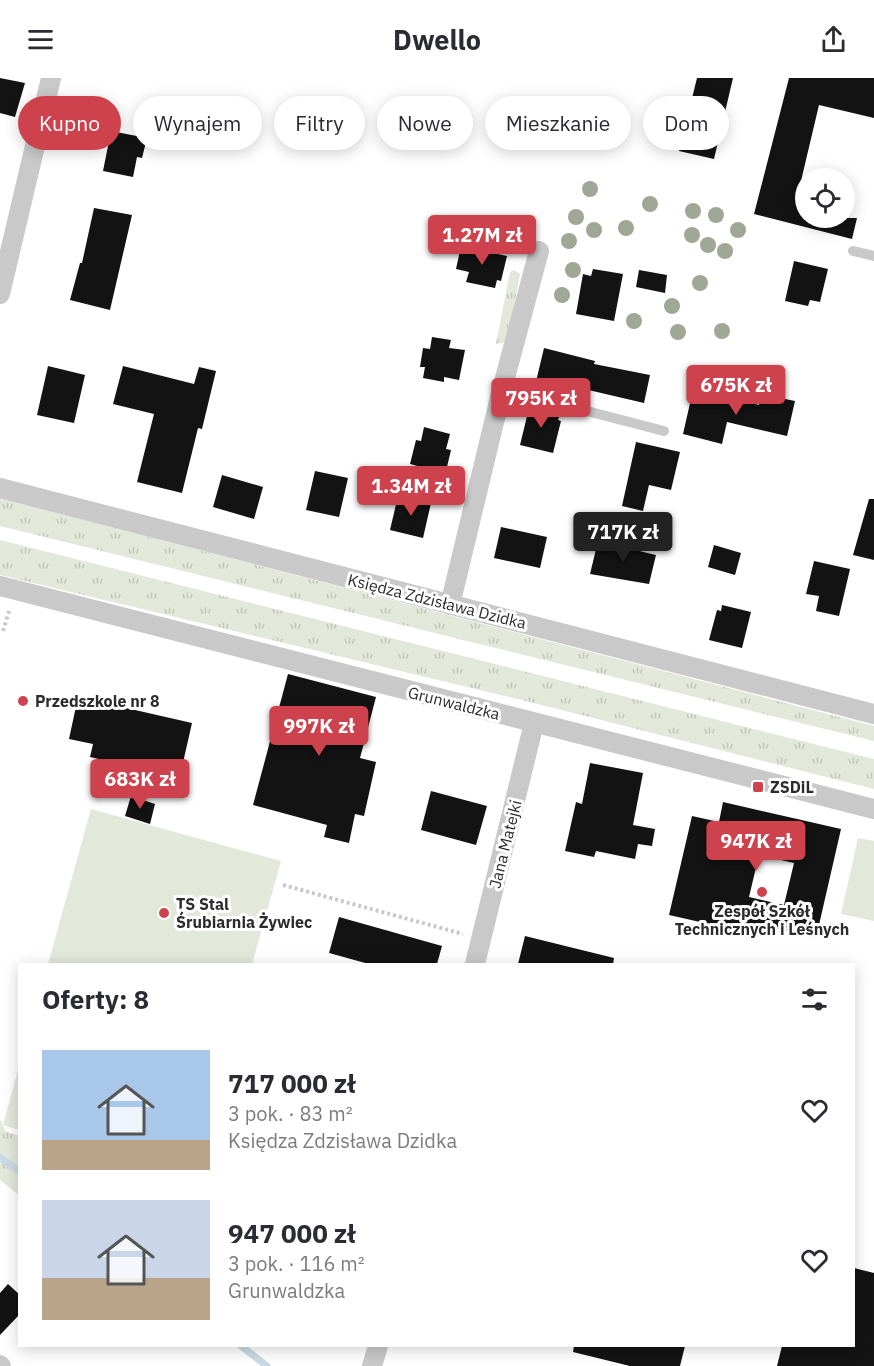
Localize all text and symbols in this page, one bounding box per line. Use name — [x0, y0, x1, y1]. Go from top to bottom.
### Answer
text: Dwello — [393, 22, 481, 57]
icon: menu — [24, 23, 57, 56]
icon: share — [817, 23, 850, 56]
chip: Kupno — [18, 96, 121, 150]
chip: Wynajem — [133, 96, 262, 150]
chip: Filtry — [274, 96, 365, 150]
chip: Nowe — [377, 96, 473, 150]
chip: Mieszkanie — [485, 96, 631, 150]
chip: Dom — [643, 96, 729, 150]
map controls — [795, 168, 855, 228]
button: locate — [795, 168, 855, 228]
pin: 1.27M zł — [420, 215, 544, 266]
text: 1.27M zł — [442, 221, 522, 248]
pin: 675K zł — [681, 365, 791, 416]
text: 675K zł — [700, 371, 772, 398]
pin: 795K zł — [486, 378, 596, 429]
text: 795K zł — [505, 384, 577, 411]
pin: 1.34M zł — [349, 466, 473, 517]
text: 1.34M zł — [371, 472, 451, 499]
pin: 717K zł — [568, 512, 678, 563]
text: 717K zł — [587, 518, 659, 545]
street label: Księdza Zdzisława Dzidka — [346, 569, 529, 633]
street label: Grunwaldzka — [406, 682, 502, 724]
place label: Przedszkole nr 8 — [35, 691, 160, 711]
marker: Przedszkole nr 8 — [16, 694, 30, 708]
pin: 997K zł — [264, 706, 374, 757]
text: 997K zł — [283, 712, 355, 739]
pin: 683K zł — [85, 759, 195, 810]
text: 683K zł — [104, 765, 176, 792]
place label: ZSDiL — [770, 777, 814, 797]
marker: ZSDiL — [751, 780, 765, 794]
street label: Jana Matejki — [484, 798, 526, 890]
pin: 947K zł — [701, 821, 811, 872]
text: 947K zł — [720, 827, 792, 854]
marker: Zespół Szkół Technicznych i Leśnych — [755, 885, 769, 899]
place label: TS Stal Śrubiarnia Żywiec — [176, 894, 312, 932]
place label: Zespół Szkół Technicznych i Leśnych — [675, 901, 849, 939]
marker: TS Stal Śrubiarnia Żywiec — [157, 906, 171, 920]
text: Oferty: 8 — [42, 982, 149, 1016]
icon: filters — [798, 983, 831, 1016]
text: 717 000 zł — [228, 1066, 356, 1100]
icon: home — [90, 1074, 162, 1146]
icon: heart — [798, 1094, 831, 1127]
text: 3 pok. · 83 m² — [228, 1100, 353, 1127]
text: Księdza Zdzisława Dzidka — [228, 1127, 457, 1154]
text: 947 000 zł — [228, 1216, 356, 1250]
icon: home — [90, 1224, 162, 1296]
icon: heart — [798, 1244, 831, 1277]
text: 3 pok. · 116 m² — [228, 1250, 365, 1277]
text: Grunwaldzka — [228, 1277, 345, 1304]

